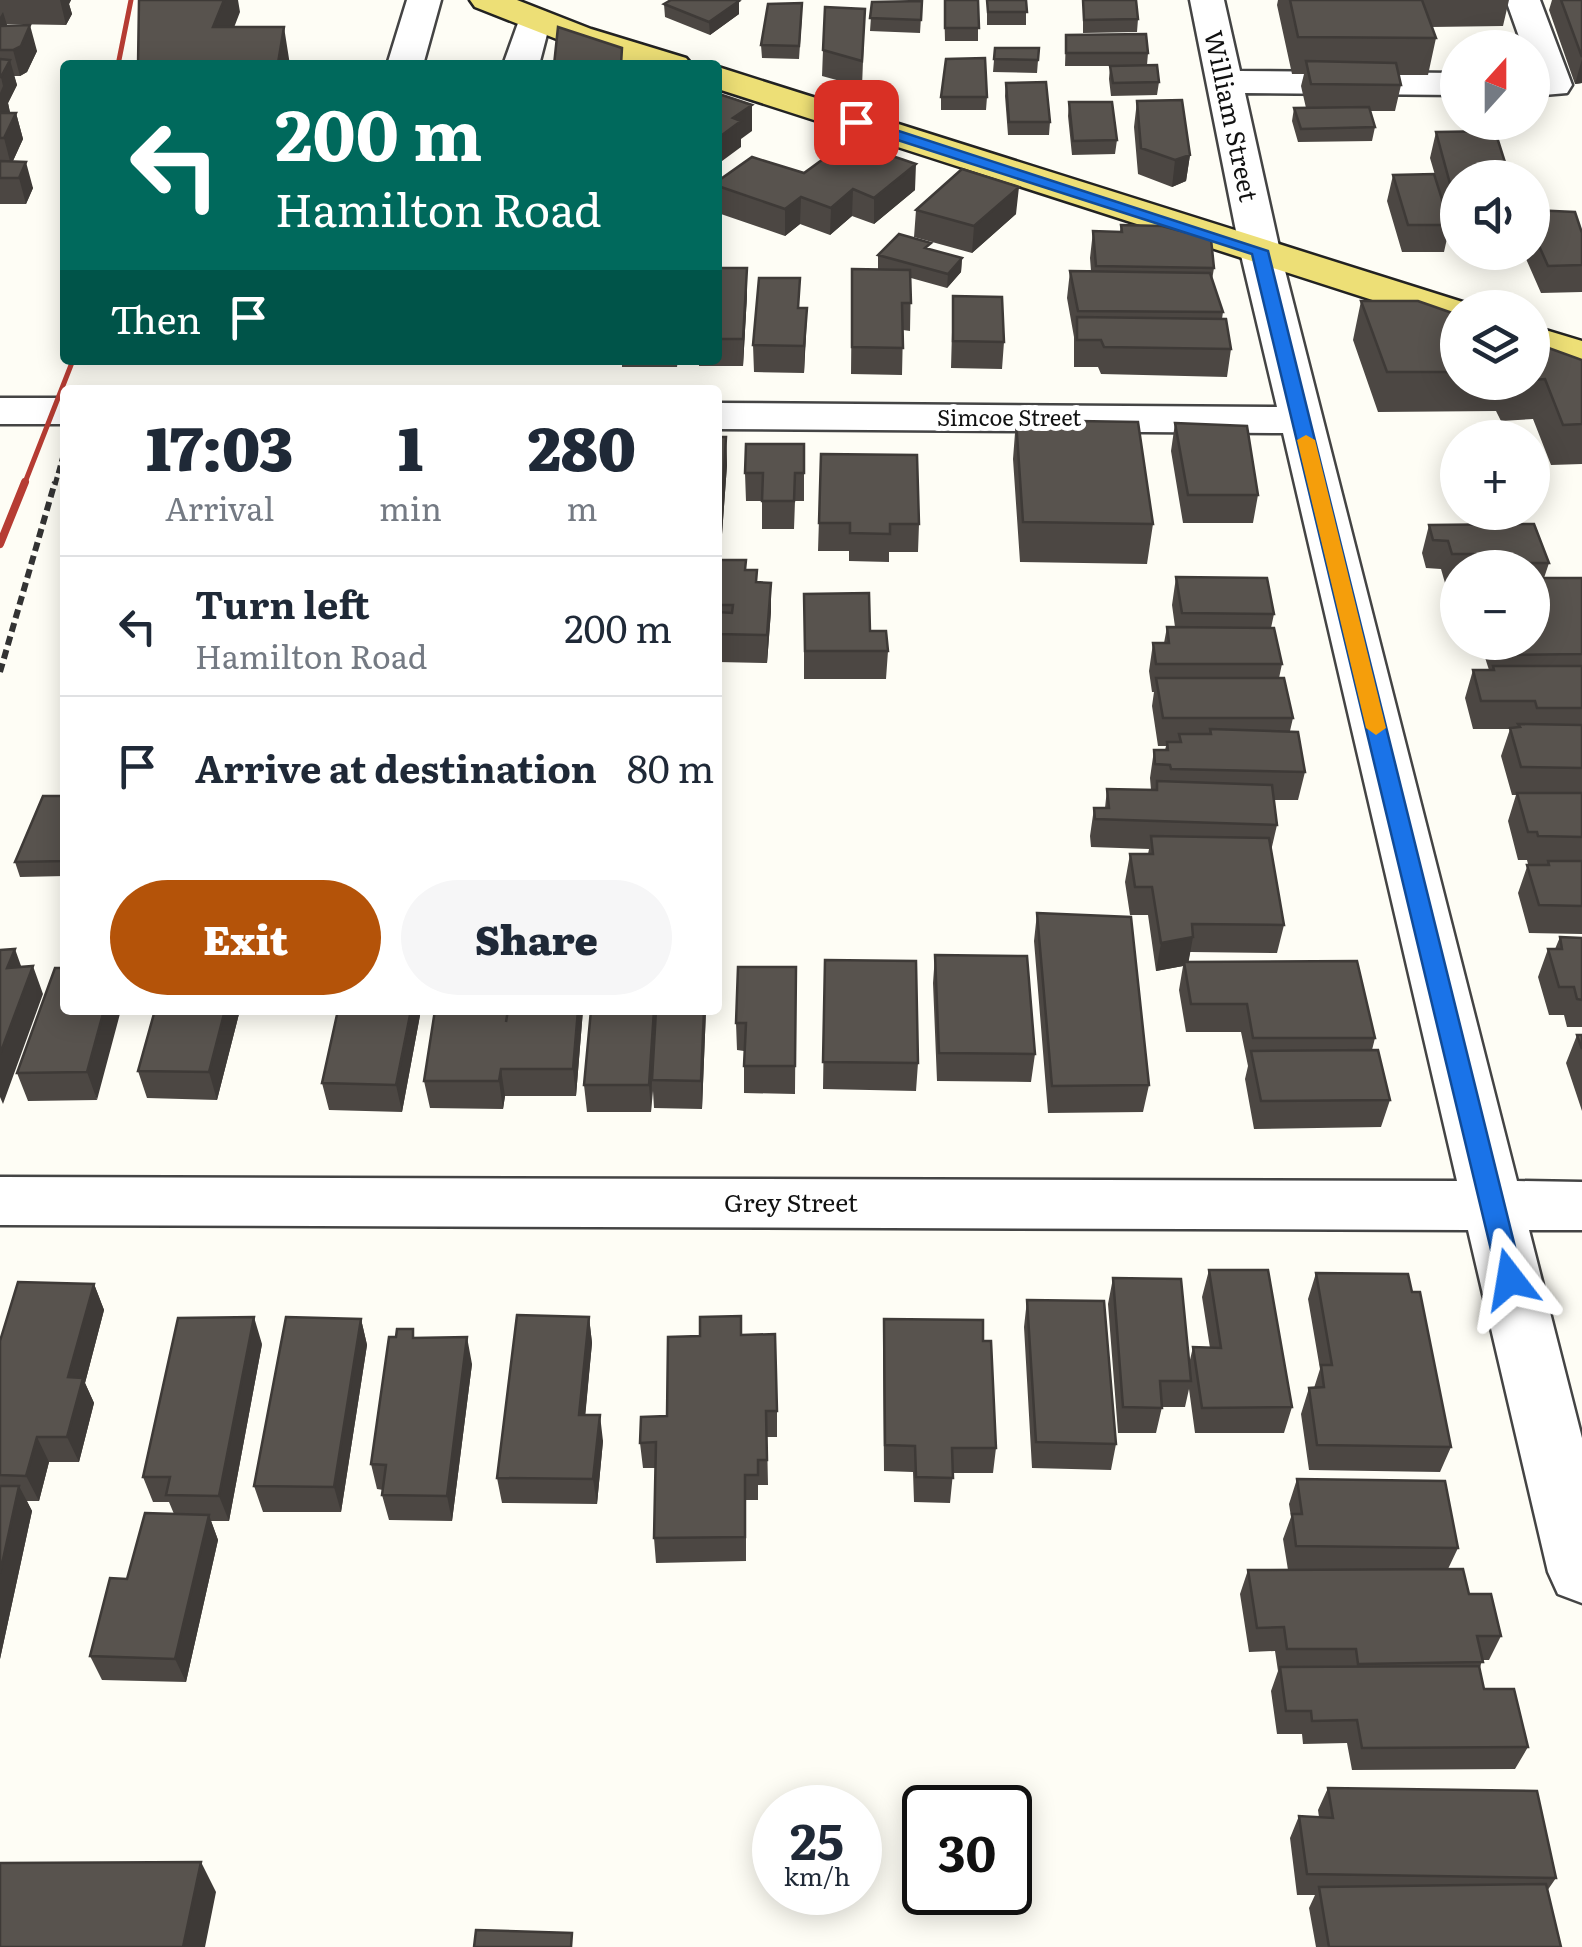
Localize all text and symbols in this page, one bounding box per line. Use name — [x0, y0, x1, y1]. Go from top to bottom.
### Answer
street label: William Street — [1196, 27, 1269, 205]
north arrow — [1440, 30, 1550, 140]
map controls — [1440, 30, 1550, 660]
text: 200 m — [275, 79, 483, 183]
pin — [814, 80, 899, 165]
icon: arrive — [829, 95, 884, 150]
icon: left — [110, 100, 240, 230]
button: sound — [1440, 160, 1550, 270]
text: Hamilton Road — [275, 174, 602, 241]
text: Then — [110, 289, 201, 346]
icon: arrive — [221, 290, 276, 345]
button: layers — [1440, 290, 1550, 400]
text: 17:03 — [146, 400, 293, 489]
text: 1 — [398, 400, 423, 489]
text: 280 — [528, 400, 636, 489]
street label: Simcoe Street — [937, 400, 1081, 433]
button: + — [1440, 420, 1550, 530]
text: Arrival — [165, 483, 274, 531]
text: min — [379, 483, 442, 531]
text: m — [566, 483, 597, 531]
button: − — [1440, 550, 1550, 660]
text: Turn left — [195, 574, 370, 631]
text: 200 m — [564, 598, 672, 655]
icon: left — [110, 599, 165, 654]
text: Hamilton Road — [195, 631, 427, 679]
text: Arrive at destination — [195, 738, 597, 795]
text: 80 m — [627, 738, 714, 795]
icon: arrive — [110, 739, 165, 794]
button: Exit — [110, 880, 381, 995]
button: Share — [401, 880, 672, 995]
street label: Grey Street — [724, 1183, 858, 1220]
position arrow — [1458, 1227, 1562, 1331]
speed limit sign: 30 — [902, 1785, 1032, 1915]
text: 25 — [790, 1801, 844, 1875]
text: km/h — [784, 1857, 850, 1894]

